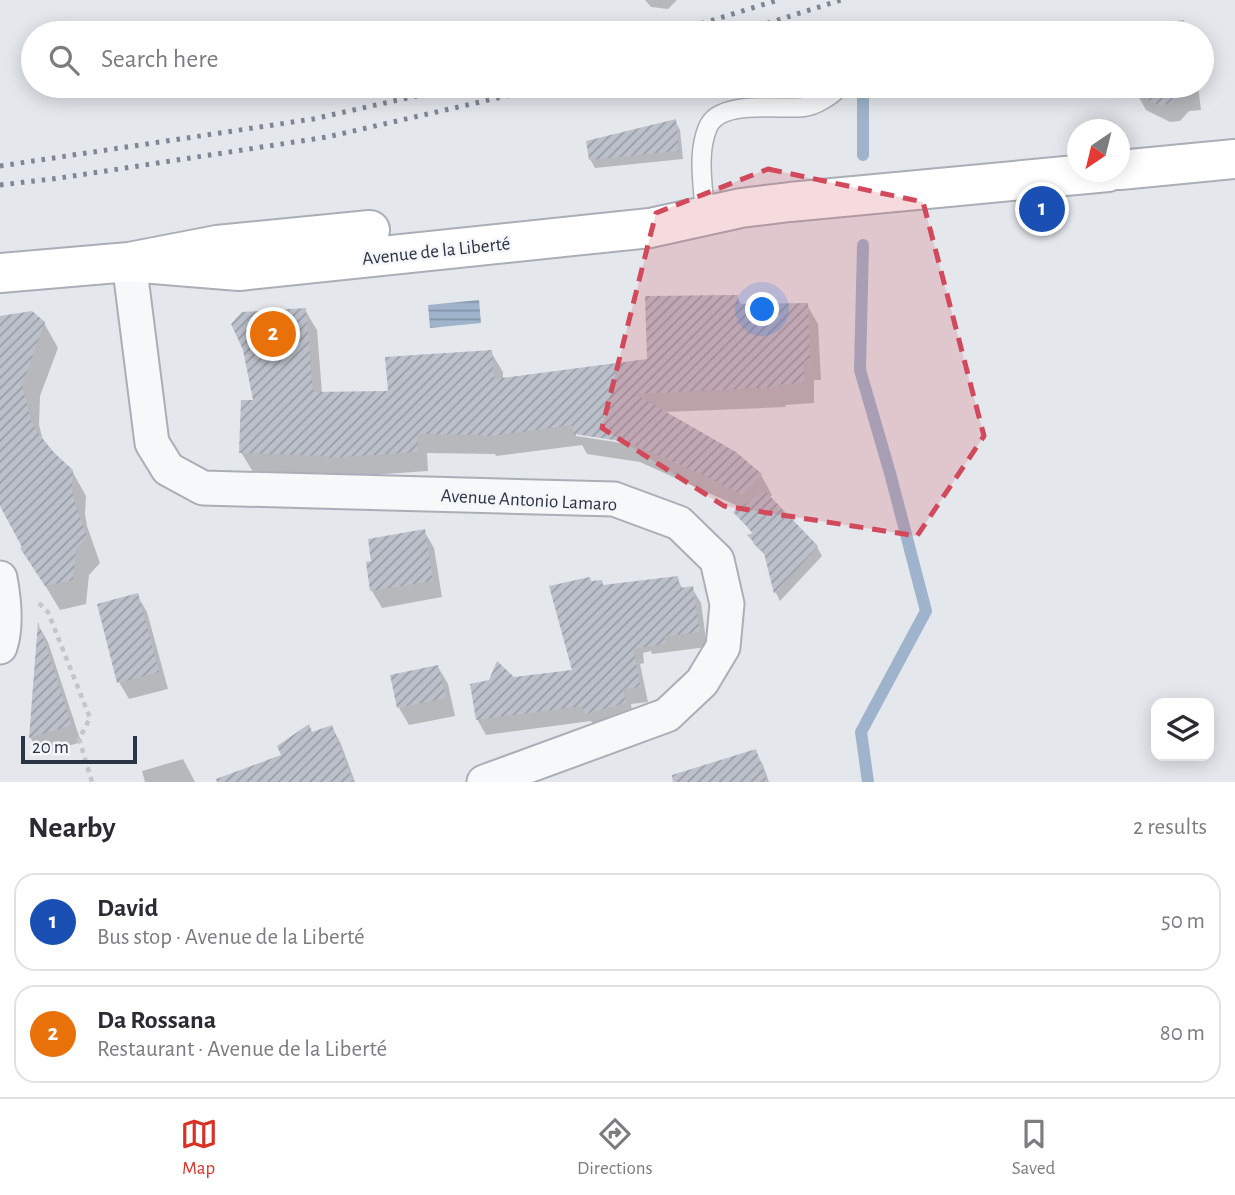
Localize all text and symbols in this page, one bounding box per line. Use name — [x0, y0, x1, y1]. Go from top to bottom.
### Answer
search box — [21, 21, 1214, 98]
icon: search — [45, 41, 83, 79]
text: Search here — [101, 46, 219, 72]
north arrow — [1067, 119, 1130, 182]
pin: 1 — [1019, 183, 1065, 235]
street label: Avenue de la Liberté — [361, 234, 511, 269]
your location — [745, 292, 779, 326]
pin: 2 — [250, 308, 296, 360]
street label: Avenue Antonio Lamaro — [440, 486, 618, 515]
map controls — [1151, 698, 1214, 761]
button: layers — [1151, 698, 1214, 761]
scale bar — [21, 733, 136, 765]
text: 20 m — [32, 738, 69, 757]
text: Nearby — [28, 813, 116, 843]
text: 2 results — [1133, 816, 1207, 839]
text: David — [97, 895, 158, 921]
text: 1 — [49, 910, 57, 933]
text: 50 m — [1161, 910, 1205, 933]
text: Bus stop · Avenue de la Liberté — [97, 926, 365, 949]
text: Da Rossana — [97, 1007, 216, 1033]
text: 2 — [48, 1022, 58, 1045]
text: 80 m — [1160, 1022, 1205, 1045]
text: Restaurant · Avenue de la Liberté — [97, 1038, 387, 1061]
tab: Map — [180, 1115, 218, 1180]
tab: Directions — [577, 1115, 653, 1180]
tab: Saved — [1012, 1115, 1055, 1180]

